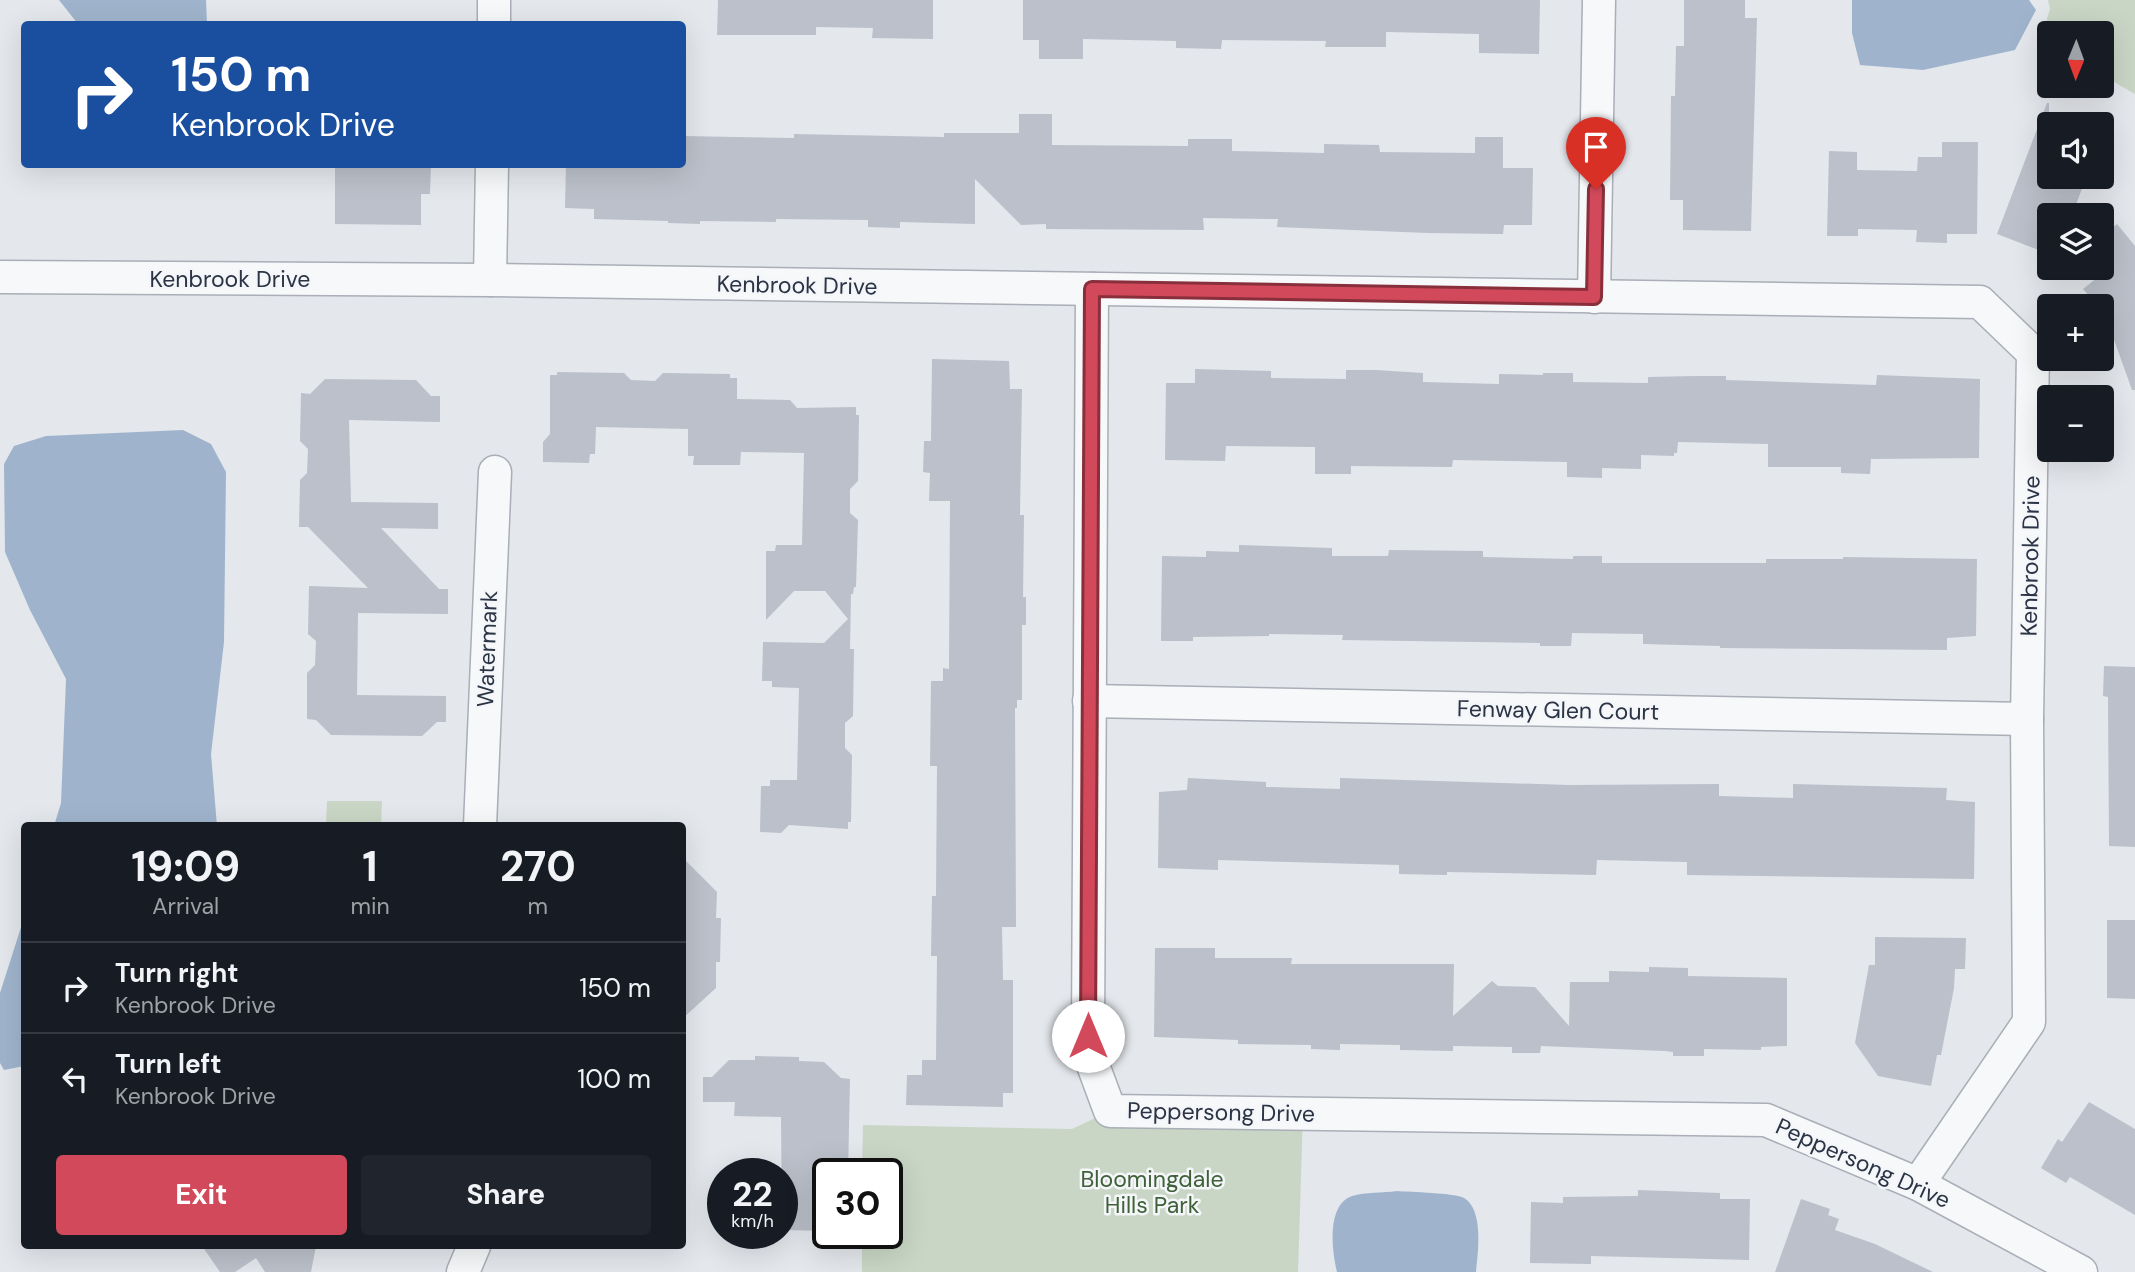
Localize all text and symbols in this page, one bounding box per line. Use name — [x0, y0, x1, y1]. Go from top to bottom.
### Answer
north arrow — [2037, 21, 2114, 98]
map controls — [2037, 21, 2114, 462]
text: 150 m — [171, 42, 311, 106]
icon: right — [56, 49, 147, 140]
text: Kenbrook Drive — [171, 104, 395, 146]
button: sound — [2037, 112, 2114, 189]
pin — [1566, 117, 1626, 189]
icon: arrive — [1577, 128, 1615, 166]
button: layers — [2037, 203, 2114, 280]
street label: Kenbrook Drive — [150, 264, 310, 294]
street label: Kenbrook Drive — [716, 269, 878, 301]
button: + — [2037, 294, 2114, 371]
button: − — [2037, 385, 2114, 462]
street label: Kenbrook Drive — [2014, 475, 2046, 637]
street label: Watermark — [470, 590, 504, 708]
street label: Fenway Glen Court — [1457, 693, 1659, 727]
text: 19:09 — [131, 839, 240, 894]
text: 1 — [362, 839, 378, 894]
text: 270 — [500, 839, 576, 894]
text: Arrival — [152, 891, 219, 921]
text: min — [350, 891, 390, 921]
text: m — [528, 891, 548, 921]
text: Turn right — [115, 956, 239, 990]
icon: right — [56, 969, 94, 1007]
text: 150 m — [579, 971, 651, 1005]
text: Kenbrook Drive — [115, 990, 276, 1020]
position arrow — [1051, 999, 1125, 1073]
text: Turn left — [115, 1047, 222, 1081]
icon: left — [56, 1060, 94, 1098]
text: 100 m — [577, 1062, 651, 1096]
text: Kenbrook Drive — [115, 1081, 276, 1111]
street label: Peppersong Drive — [1127, 1095, 1315, 1129]
street label: Peppersong Drive — [1771, 1111, 1955, 1215]
button: Exit — [56, 1155, 347, 1235]
button: Share — [361, 1155, 651, 1235]
speed limit sign: 30 — [812, 1158, 903, 1249]
park label: Bloomingdale Hills Park — [1081, 1164, 1224, 1220]
text: 22 — [732, 1171, 773, 1217]
text: km/h — [731, 1209, 774, 1233]

